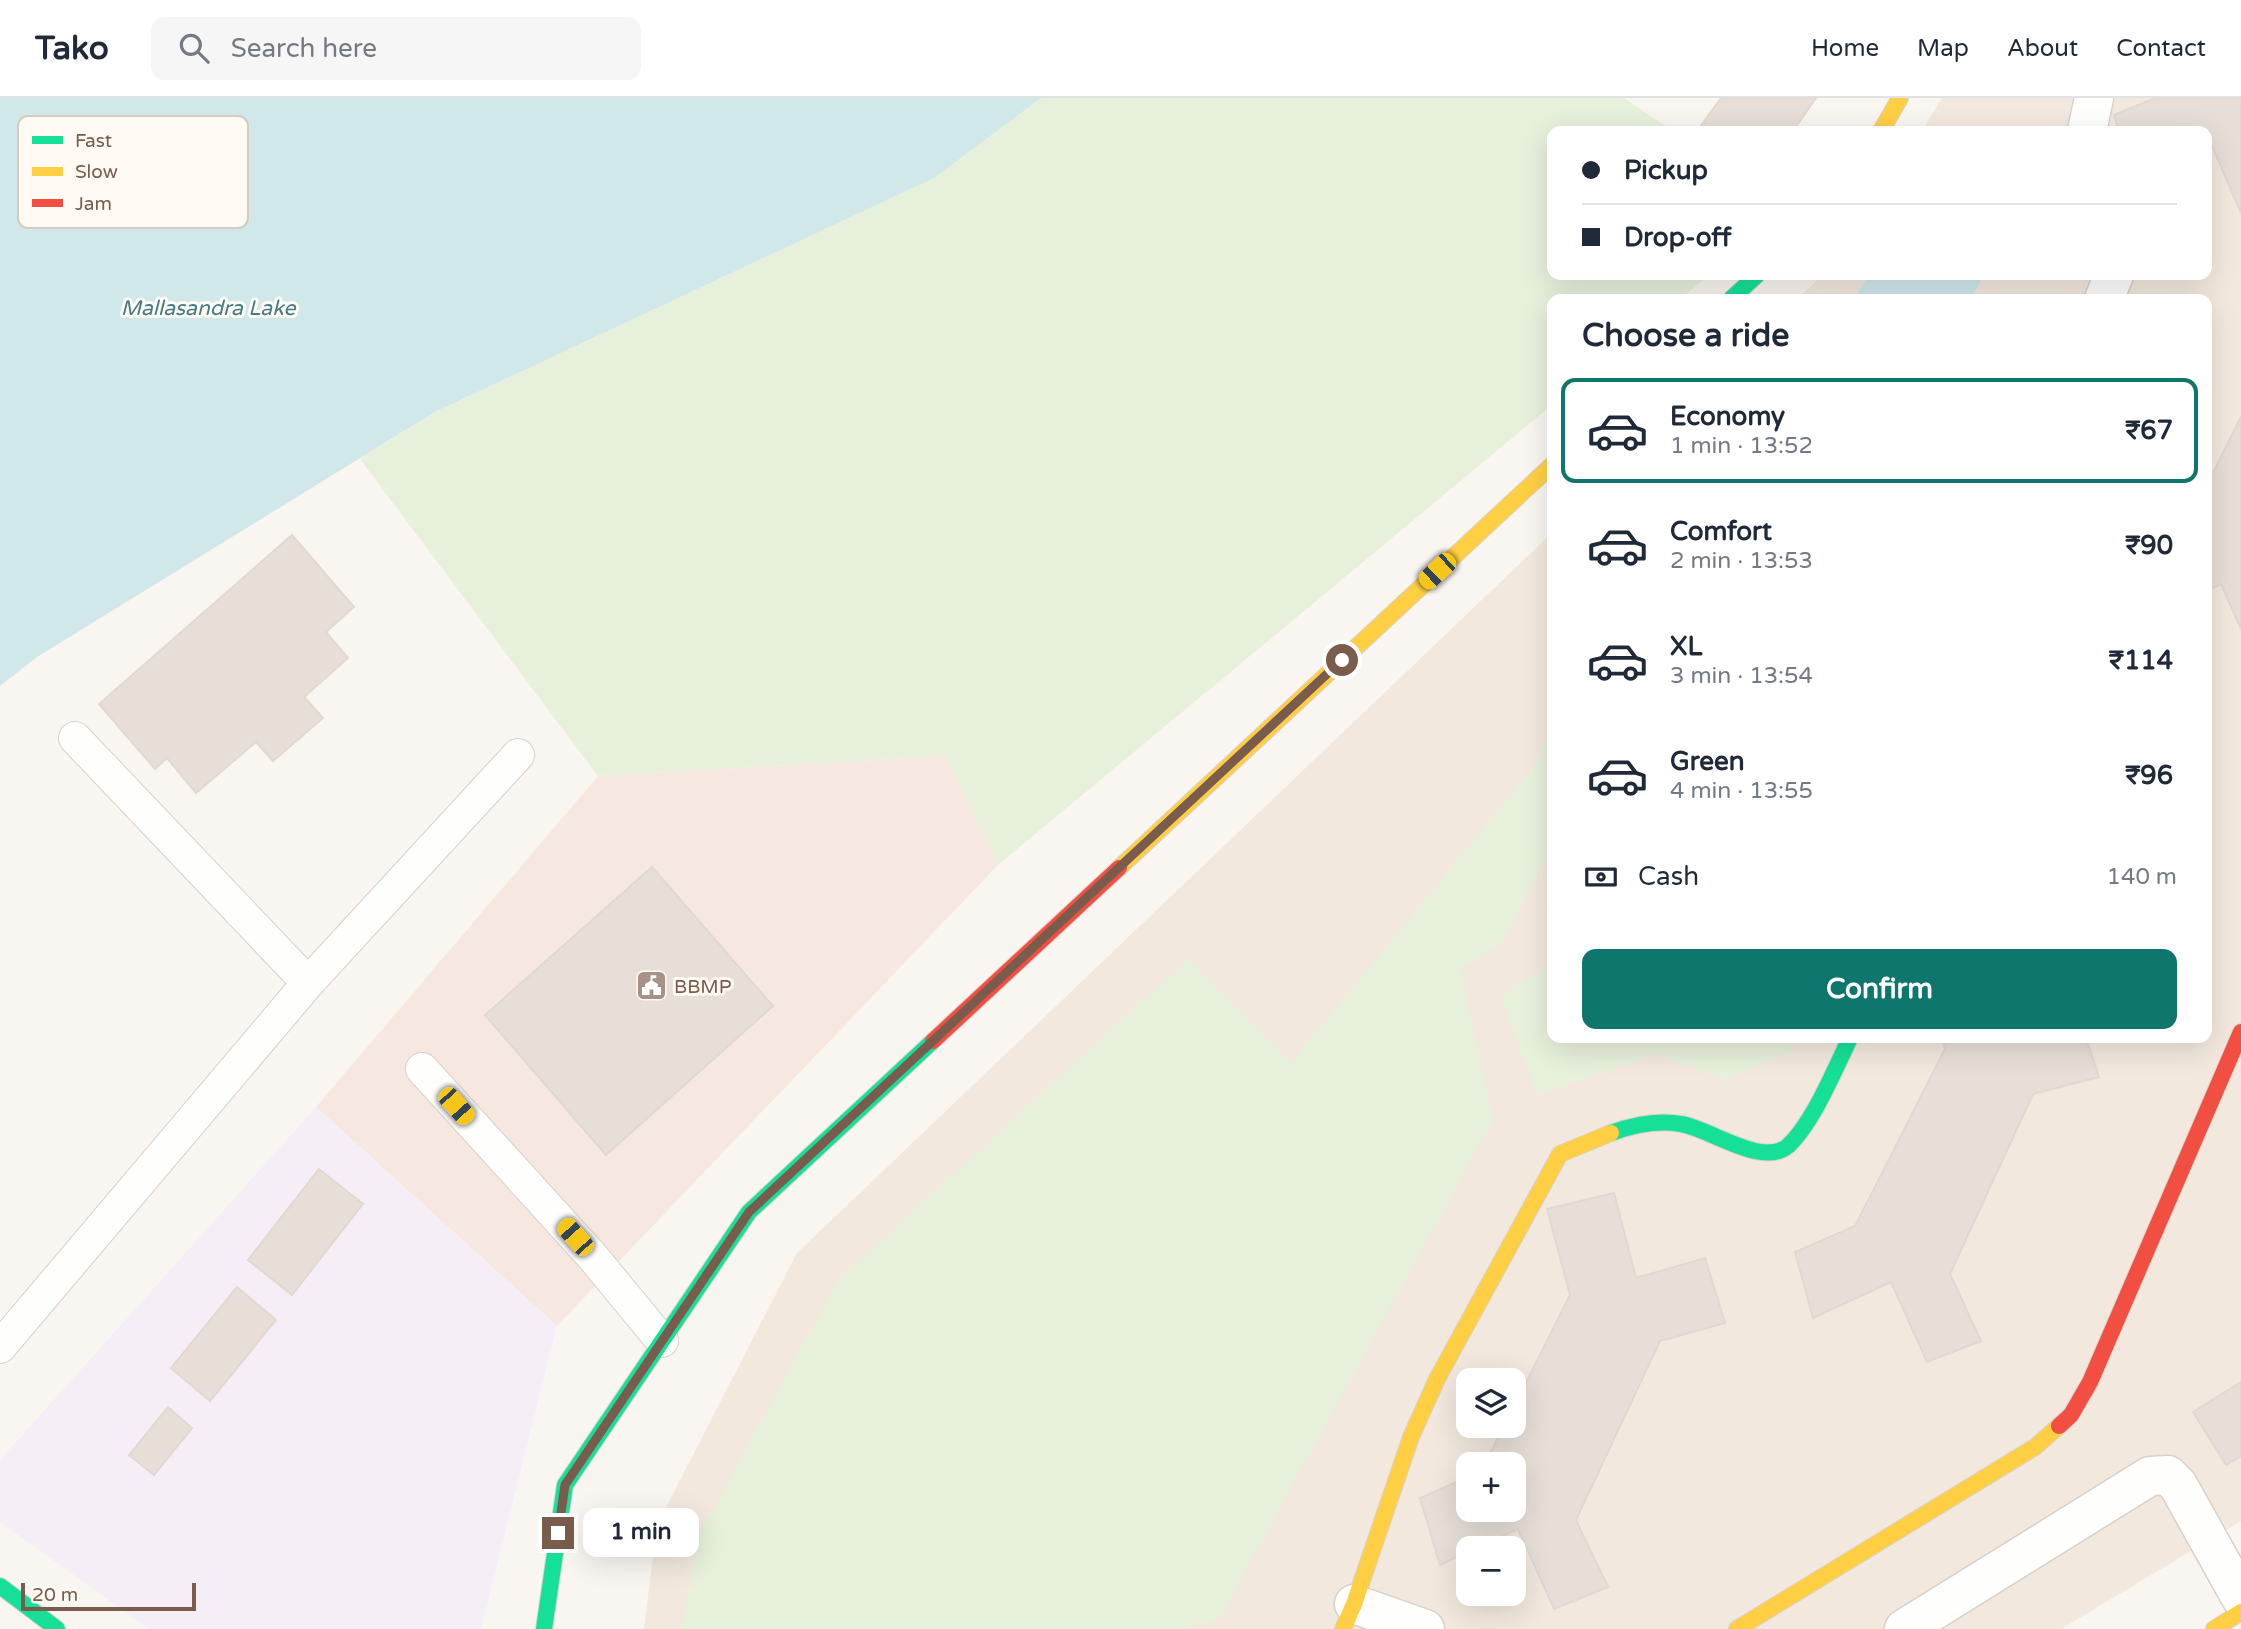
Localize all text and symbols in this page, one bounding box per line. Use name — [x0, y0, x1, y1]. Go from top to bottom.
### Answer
search box — [151, 17, 641, 80]
text: Tako — [35, 29, 109, 68]
icon: search — [175, 29, 213, 67]
text: Search here — [231, 33, 377, 64]
text: Home — [1811, 34, 1879, 63]
text: Map — [1917, 34, 1969, 63]
text: About — [2007, 34, 2078, 63]
text: Contact — [2116, 34, 2206, 63]
legend — [18, 116, 248, 228]
text: Fast — [75, 130, 112, 152]
text: Pickup — [1624, 155, 1708, 186]
text: Slow — [75, 161, 118, 183]
text: Jam — [75, 193, 112, 215]
text: Drop-off — [1624, 222, 1731, 253]
water label: Mallasandra Lake — [121, 296, 296, 321]
text: Choose a ride — [1582, 317, 1789, 355]
icon: car — [1586, 399, 1649, 462]
text: Economy — [1670, 401, 1785, 432]
text: ₹67 — [2125, 415, 2173, 446]
text: 1 min · 13:52 — [1670, 432, 1813, 460]
icon: car — [1586, 514, 1649, 577]
text: Comfort — [1670, 516, 1772, 547]
text: ₹90 — [2125, 530, 2173, 561]
text: 2 min · 13:53 — [1670, 547, 1813, 575]
car — [1415, 549, 1460, 593]
icon: car — [1586, 629, 1649, 692]
text: XL — [1670, 631, 1702, 662]
route start — [1326, 644, 1358, 676]
text: ₹114 — [2109, 645, 2173, 676]
text: 3 min · 13:54 — [1670, 662, 1813, 690]
icon: car — [1586, 744, 1649, 807]
text: Green — [1670, 746, 1745, 777]
text: ₹96 — [2125, 760, 2173, 791]
text: 4 min · 13:55 — [1670, 777, 1813, 805]
icon: cash — [1582, 858, 1620, 896]
text: Cash — [1638, 861, 1699, 892]
text: 140 m — [2107, 863, 2177, 891]
button: Confirm — [1582, 949, 2177, 1029]
public building icon: BBMP — [634, 969, 668, 1003]
place label: BBMP — [674, 976, 732, 998]
car — [435, 1083, 478, 1129]
car — [554, 1214, 597, 1260]
map controls — [1456, 1368, 1526, 1606]
button: layers — [1456, 1368, 1526, 1438]
button: + — [1456, 1452, 1526, 1522]
callout: 1 min — [582, 1508, 698, 1558]
route end — [542, 1517, 574, 1549]
text: 1 min — [610, 1518, 672, 1546]
button: − — [1456, 1536, 1526, 1606]
scale bar — [21, 1580, 196, 1612]
text: 20 m — [32, 1584, 78, 1606]

